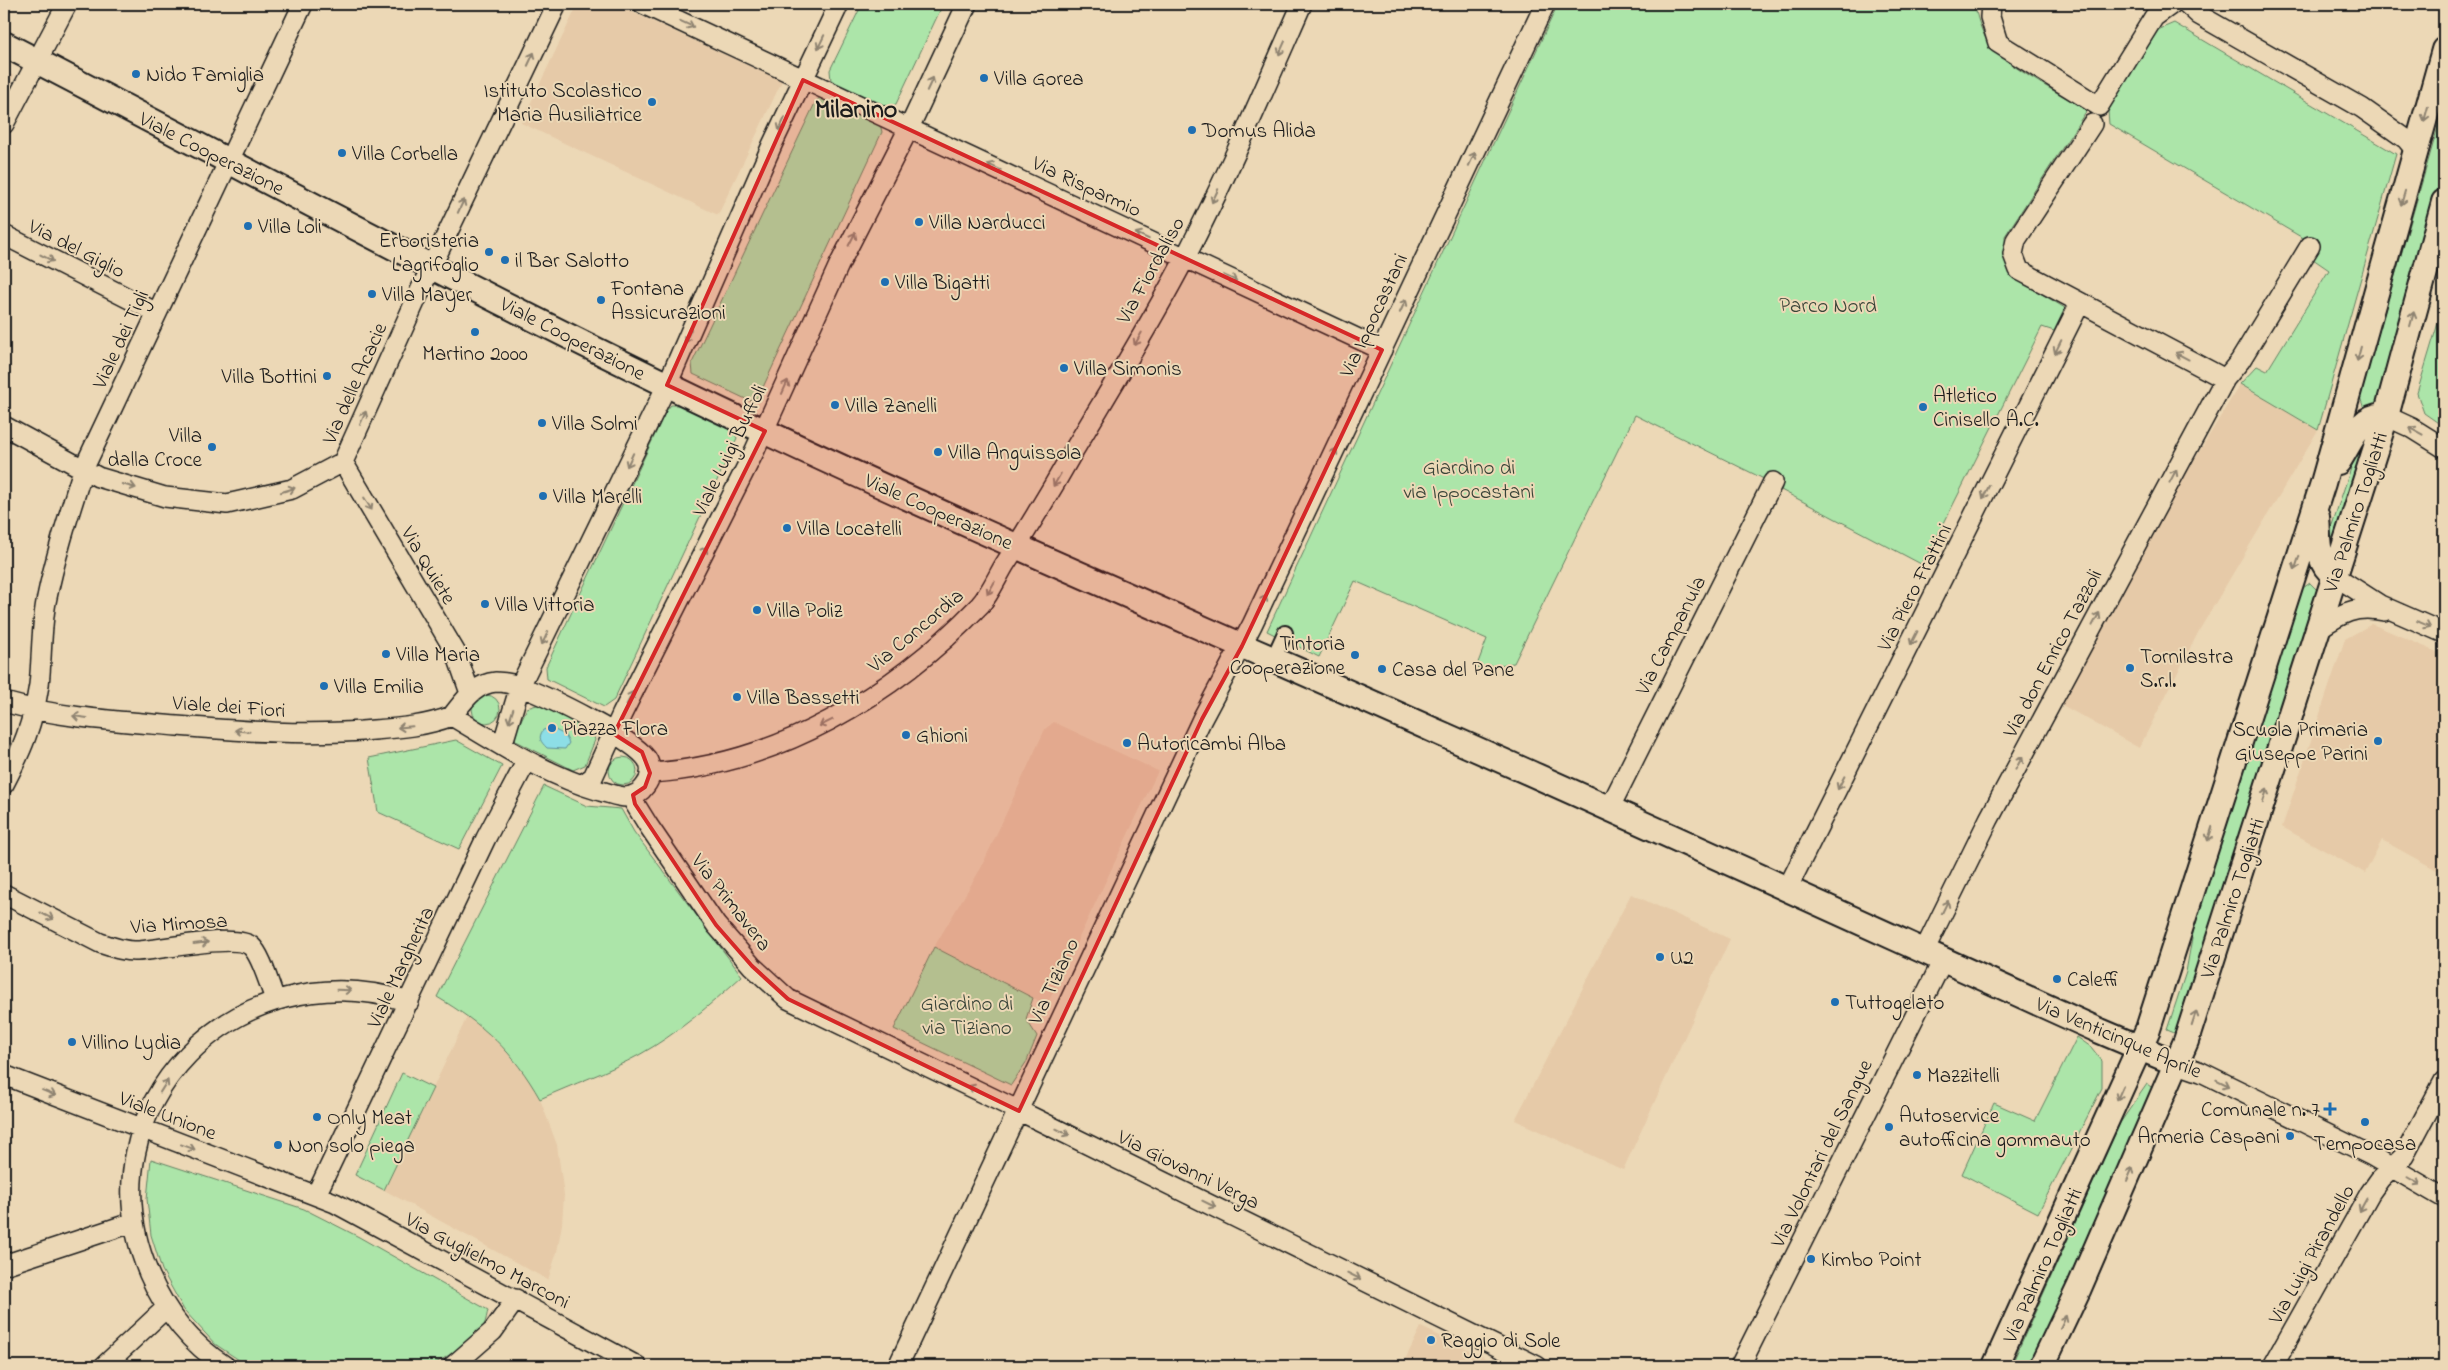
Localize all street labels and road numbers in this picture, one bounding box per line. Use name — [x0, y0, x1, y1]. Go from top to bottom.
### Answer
street label: Viale Cooperazione — [132, 105, 289, 205]
street label: Via Risparmio — [1026, 149, 1146, 226]
street label: Via del Giglio — [21, 212, 130, 289]
street label: Via Fiordaliso — [1109, 212, 1194, 331]
street label: Via Ippocastani — [1333, 249, 1417, 384]
street label: Viale dei Tigli — [85, 285, 160, 396]
street label: Viale Cooperazione — [493, 290, 650, 390]
street label: Via delle Acacie — [315, 318, 396, 450]
street label: Viale Luigi Buffoli — [685, 380, 778, 524]
street label: Via Palmiro Togliatti — [2317, 429, 2399, 598]
street label: Viale Cooperazione — [858, 466, 1018, 559]
street label: Via Piero Frattini — [1870, 519, 1961, 658]
street label: Via Quiete — [392, 520, 463, 611]
street label: Via don Enrico Tazzoli — [1996, 564, 2111, 744]
street label: Via Campanula — [1628, 571, 1715, 702]
street label: Via Concordia — [861, 582, 971, 682]
street label: Viale dei Fiori — [170, 689, 286, 727]
street label: Via Palmiro Togliatti — [2194, 815, 2276, 984]
street label: Via Primavera — [682, 847, 778, 958]
street label: Viale Margherita — [360, 902, 445, 1036]
street label: Via Mimosa — [129, 907, 229, 943]
street label: Via Tiziano — [1021, 934, 1088, 1031]
street label: Via Venticinque Aprile — [2029, 990, 2207, 1088]
street label: Via Volontari del Sangue — [1764, 1054, 1884, 1255]
street label: Viale Unione — [113, 1084, 221, 1149]
street label: Via Giovanni Verga — [1110, 1123, 1264, 1220]
street label: Via Luigi Pirandello — [2261, 1180, 2365, 1332]
street label: Via Palmiro Togliatti — [1996, 1183, 2093, 1350]
street label: Via Guglielmo Marconi — [398, 1205, 575, 1320]

